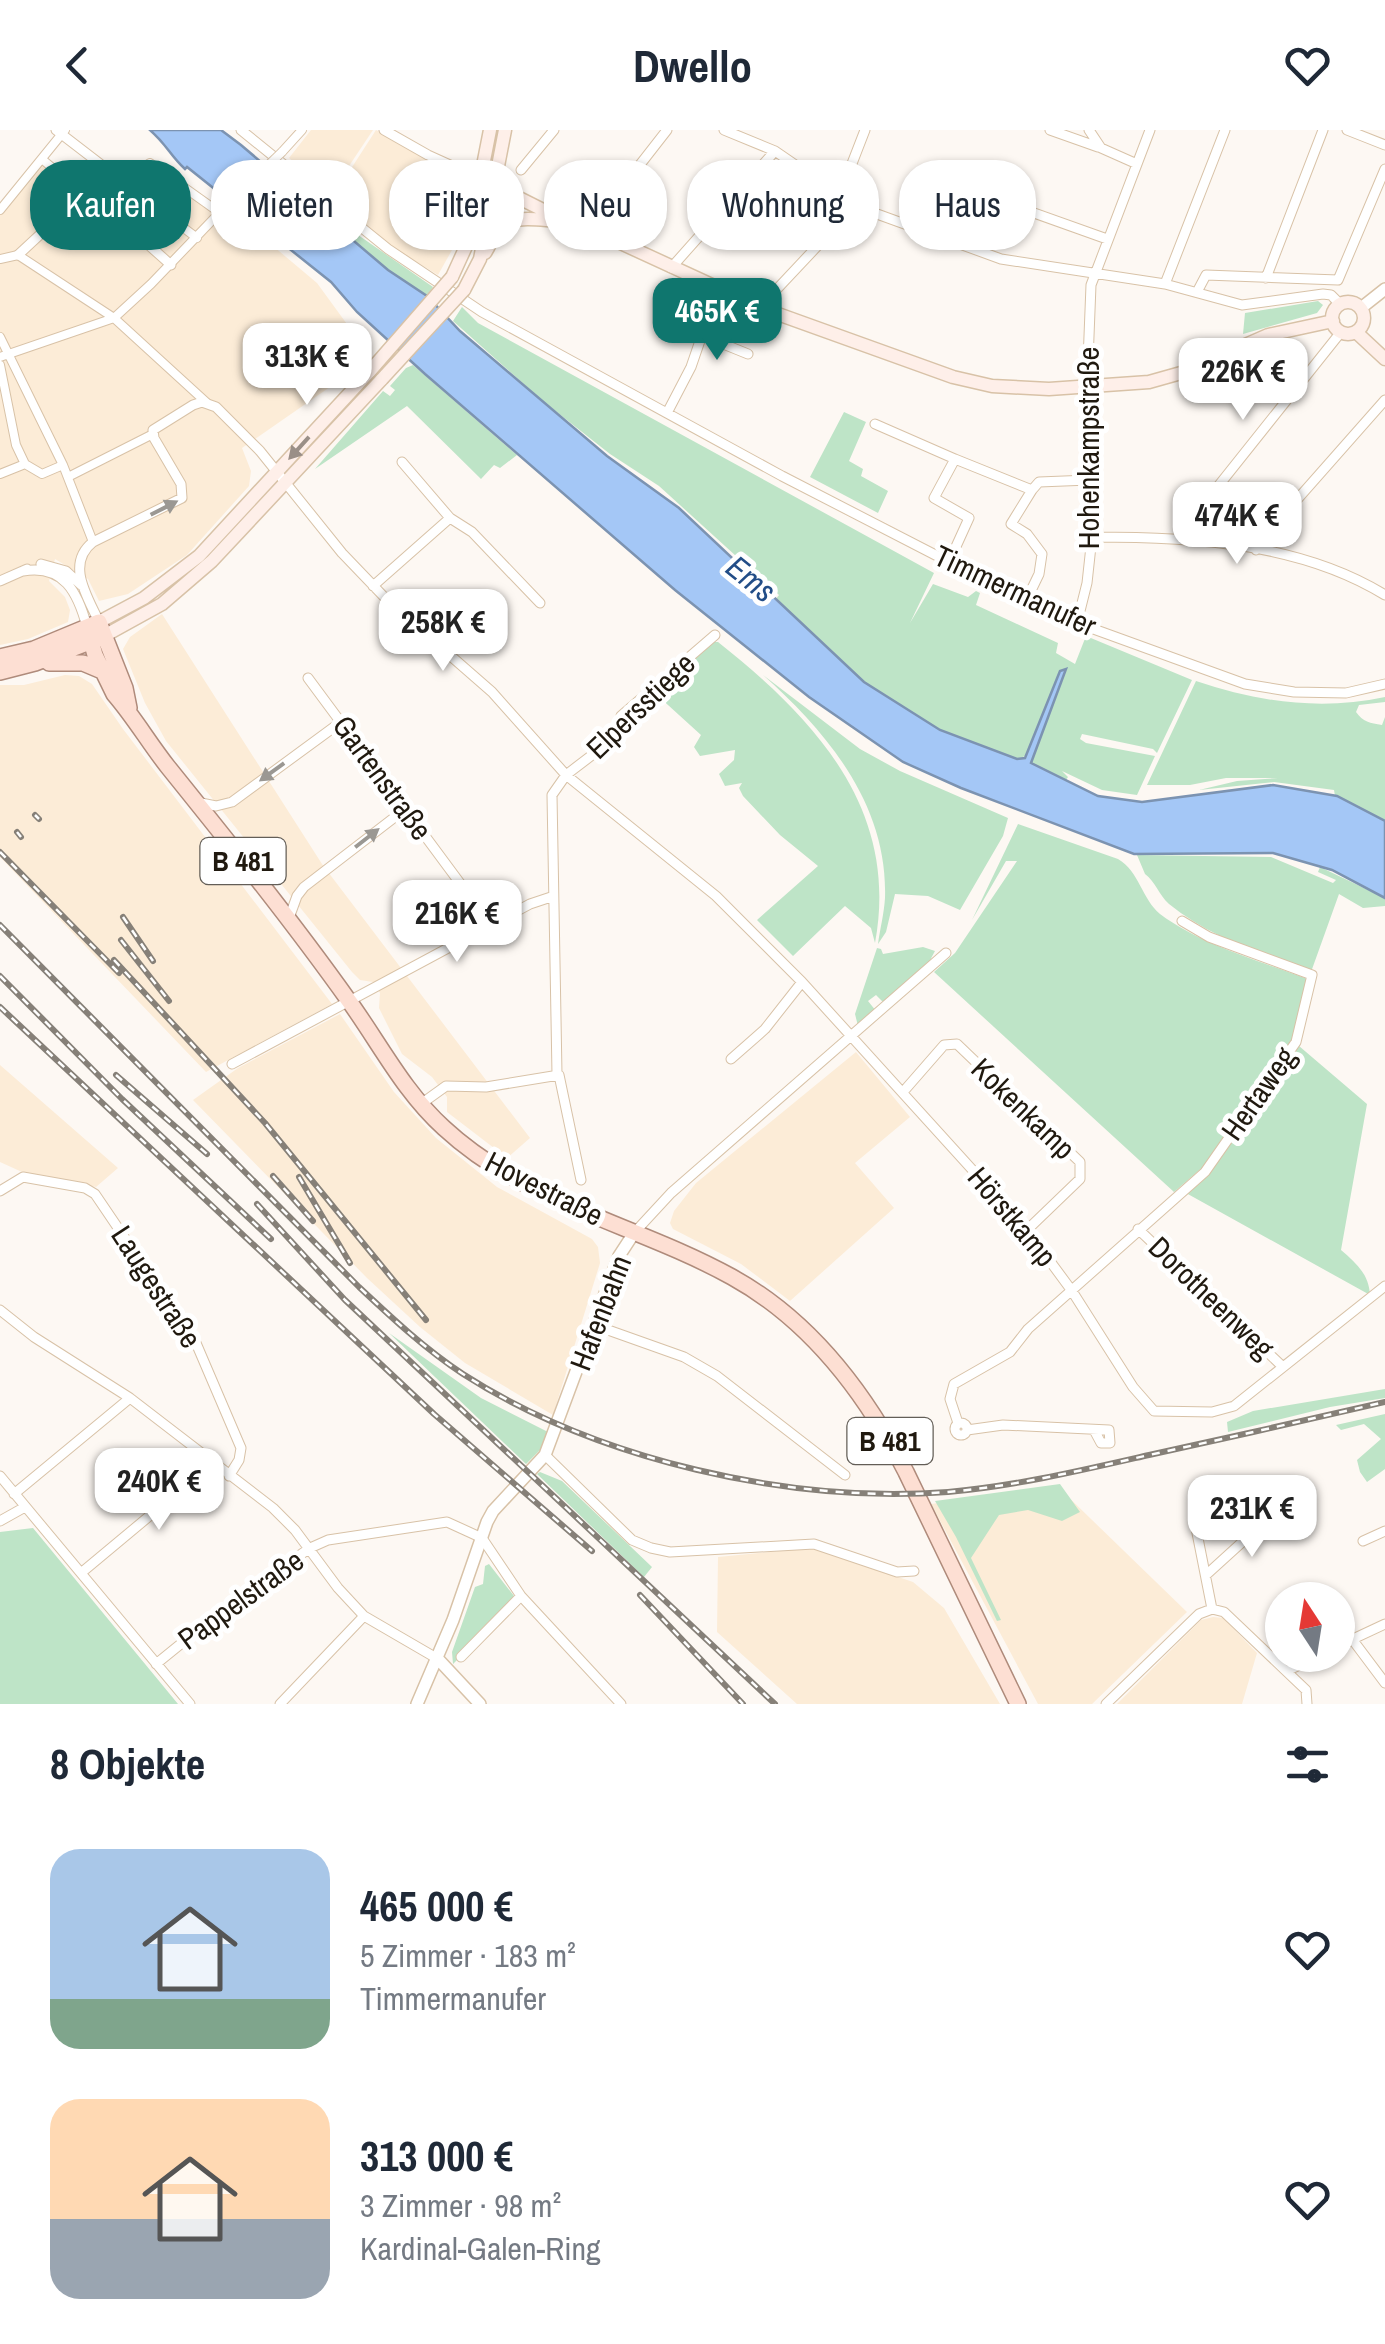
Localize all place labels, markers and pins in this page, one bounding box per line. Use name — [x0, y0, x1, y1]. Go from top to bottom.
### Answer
pin: 465K € — [636, 278, 798, 363]
pin: 313K € — [226, 323, 388, 408]
pin: 226K € — [1162, 338, 1324, 423]
pin: 474K € — [1156, 482, 1318, 567]
pin: 258K € — [362, 589, 524, 674]
pin: 216K € — [376, 880, 538, 965]
pin: 240K € — [78, 1448, 240, 1533]
pin: 231K € — [1171, 1475, 1333, 1560]

